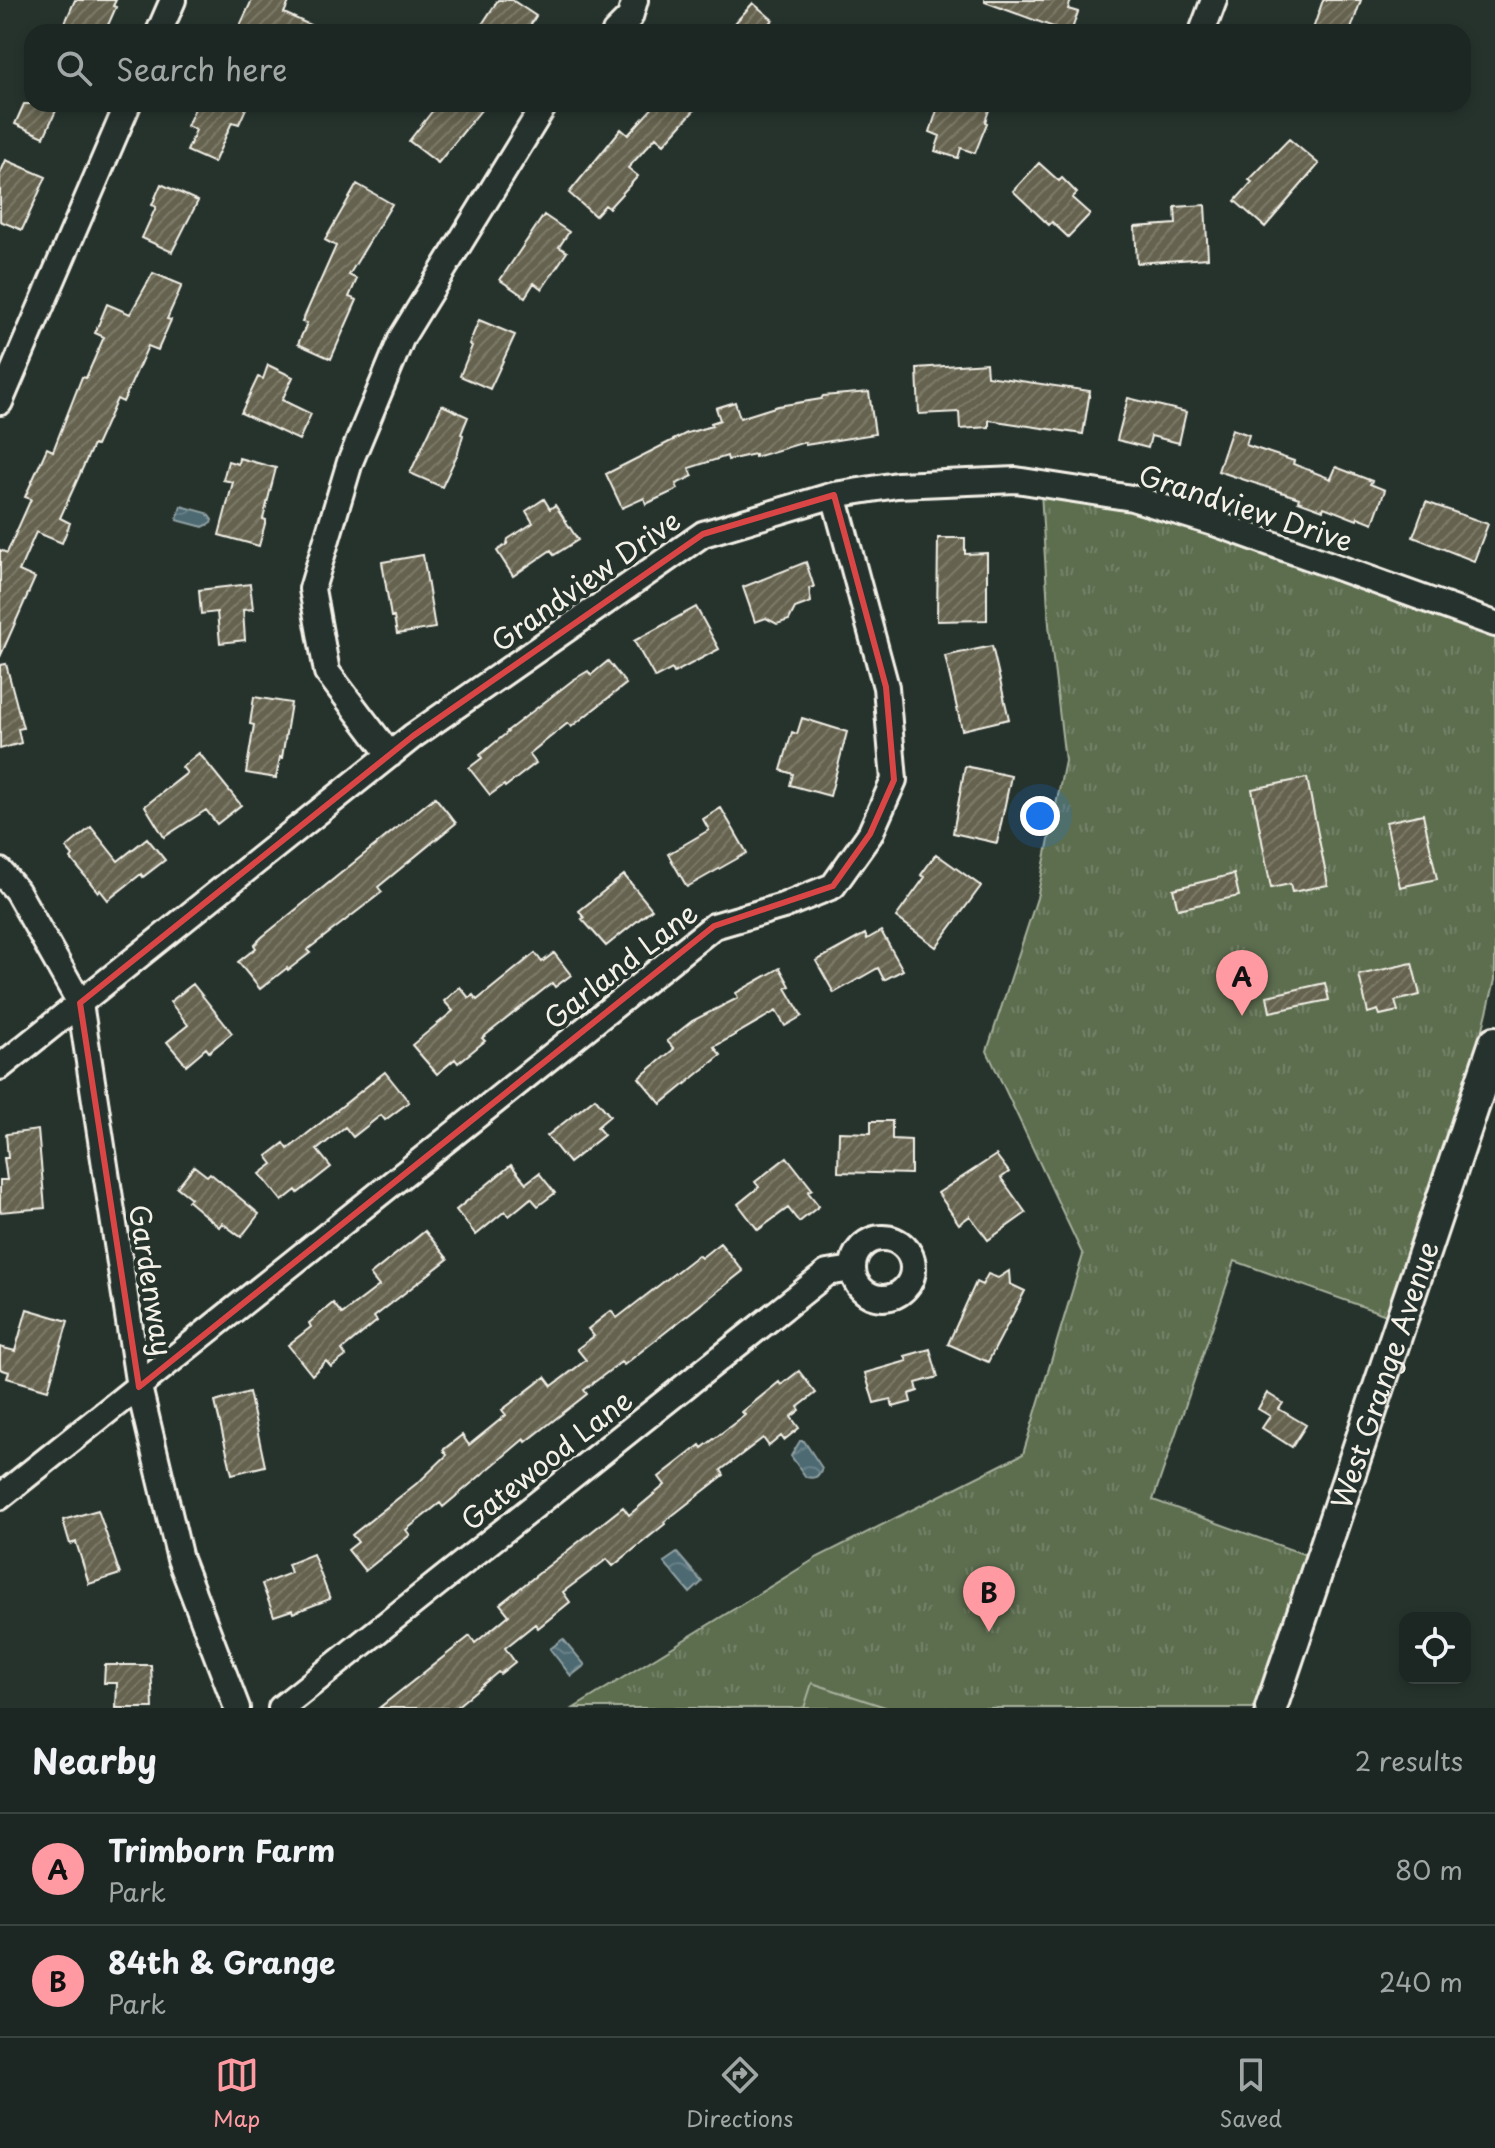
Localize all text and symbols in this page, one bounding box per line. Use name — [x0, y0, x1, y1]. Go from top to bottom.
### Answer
search box — [24, 24, 1471, 112]
icon: search — [52, 46, 96, 90]
text: Search here — [116, 46, 288, 91]
street label: Grandview Drive — [1133, 452, 1359, 562]
street label: Grandview Drive — [481, 499, 689, 661]
your location — [1020, 796, 1060, 836]
street label: Garland Lane — [534, 891, 706, 1039]
pin: A — [1216, 950, 1268, 1016]
street label: Gardenway — [119, 1201, 185, 1359]
street label: West Grange Avenue — [1318, 1235, 1448, 1514]
street label: Gatewood Lane — [451, 1378, 641, 1540]
pin: B — [963, 1566, 1015, 1632]
map controls — [1399, 1612, 1471, 1684]
button: locate — [1399, 1612, 1471, 1684]
text: Nearby — [32, 1734, 157, 1786]
text: 2 results — [1355, 1741, 1463, 1780]
text: Trimborn Farm — [108, 1827, 335, 1872]
text: A — [48, 1850, 68, 1889]
text: 80 m — [1395, 1850, 1463, 1889]
text: Park — [108, 1872, 166, 1911]
text: 84th & Grange — [108, 1939, 335, 1984]
text: B — [49, 1962, 67, 2001]
text: 240 m — [1379, 1962, 1463, 2001]
text: Park — [108, 1984, 166, 2023]
tab: Map — [213, 2053, 260, 2134]
tab: Directions — [686, 2053, 793, 2134]
tab: Saved — [1219, 2053, 1282, 2134]

